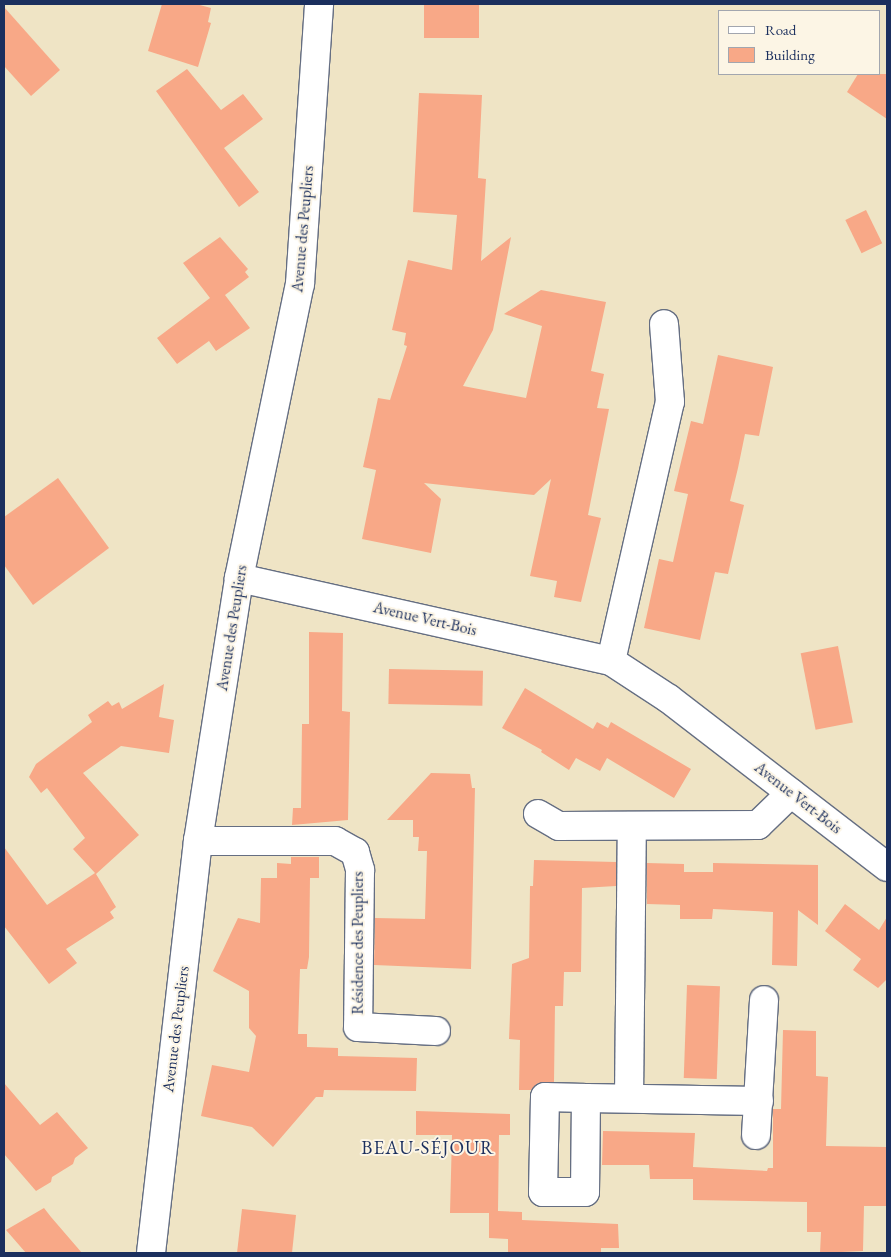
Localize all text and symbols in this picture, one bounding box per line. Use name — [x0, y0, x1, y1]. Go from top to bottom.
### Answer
legend — [718, 10, 881, 75]
text: Road — [765, 20, 796, 39]
text: Building — [765, 45, 815, 64]
street label: Avenue des Peupliers — [288, 165, 318, 293]
street label: Avenue des Peupliers — [213, 564, 251, 692]
street label: Avenue Vert-Bois — [371, 598, 479, 640]
street label: Avenue Vert-Bois — [750, 758, 846, 838]
street label: Résidence des Peupliers — [348, 871, 368, 1015]
street label: Avenue des Peupliers — [159, 965, 193, 1093]
district label: BEAU-SÉJOUR — [360, 1137, 496, 1159]

